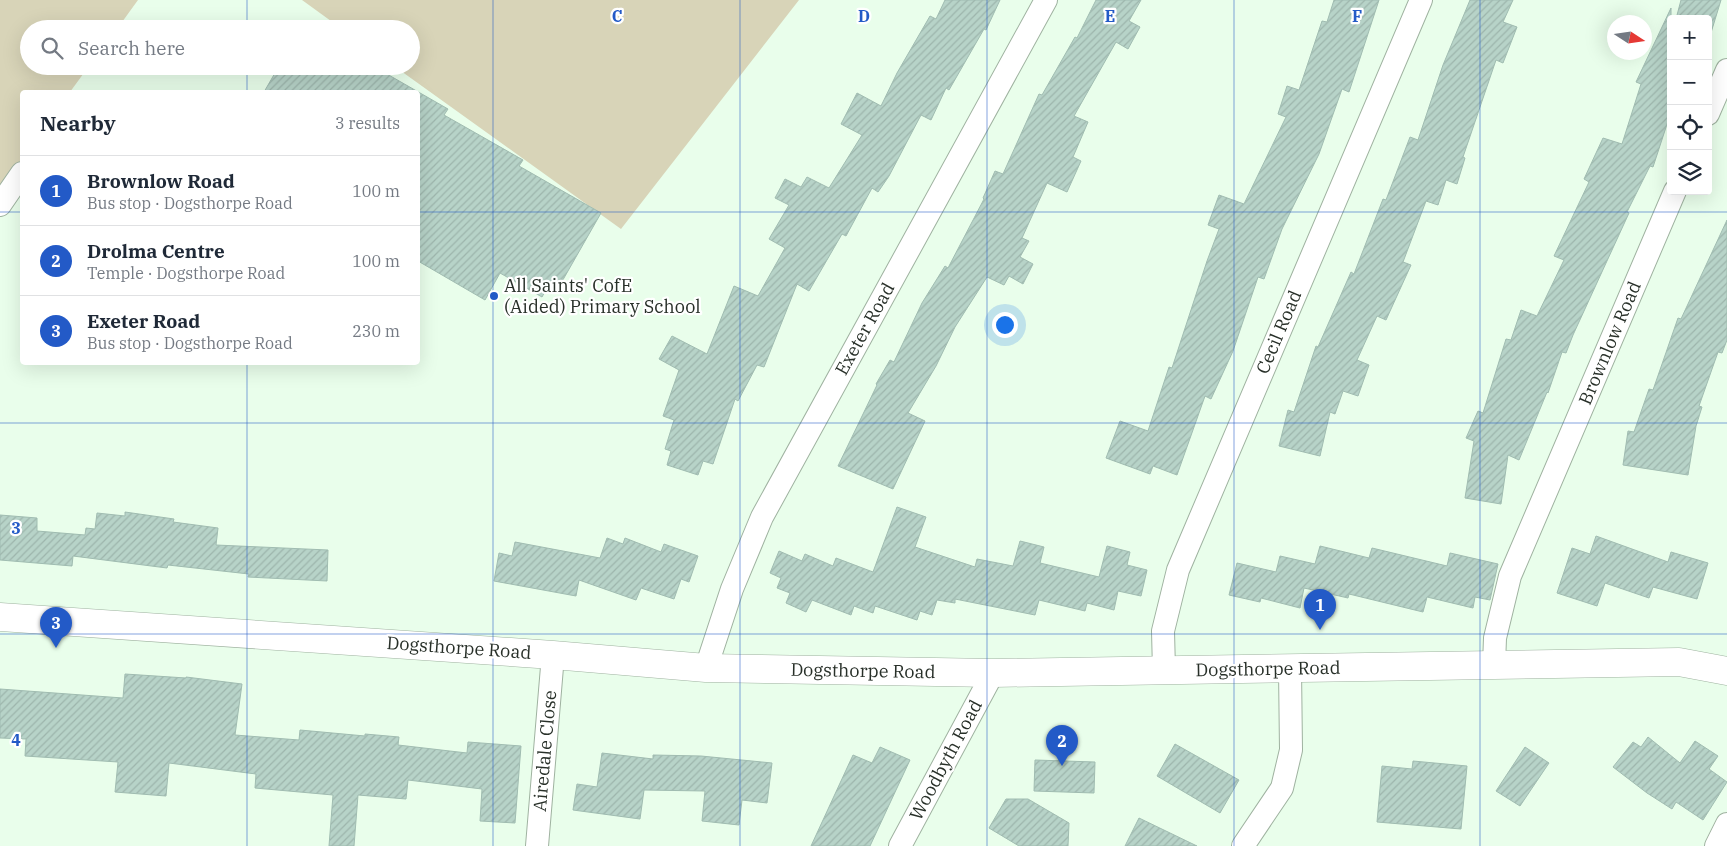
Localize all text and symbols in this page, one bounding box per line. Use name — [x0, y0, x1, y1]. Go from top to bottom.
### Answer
text: C — [612, 6, 622, 26]
text: D — [858, 6, 870, 26]
text: E — [1105, 6, 1115, 26]
text: F — [1352, 6, 1362, 26]
north arrow — [1607, 15, 1652, 60]
map controls — [1667, 15, 1712, 195]
button: + — [1667, 15, 1712, 60]
search box — [20, 20, 420, 75]
icon: search — [38, 34, 66, 62]
text: Search here — [78, 36, 185, 60]
button: − — [1667, 60, 1712, 105]
button: locate — [1667, 105, 1712, 150]
text: Nearby — [40, 109, 116, 137]
text: 3 results — [335, 113, 400, 133]
button: layers — [1667, 150, 1712, 195]
text: Brownlow Road — [87, 169, 235, 193]
text: 1 — [51, 181, 61, 201]
text: 100 m — [352, 181, 400, 201]
text: Bus stop · Dogsthorpe Road — [87, 193, 293, 213]
text: Drolma Centre — [87, 239, 225, 263]
text: 2 — [51, 251, 61, 271]
text: 100 m — [352, 251, 400, 271]
text: Temple · Dogsthorpe Road — [87, 263, 285, 283]
place label: All Saints' CofE (Aided) Primary School — [504, 274, 701, 318]
street label: Brownlow Road — [1573, 277, 1646, 408]
street label: Exeter Road — [830, 279, 899, 379]
street label: Cecil Road — [1251, 286, 1306, 377]
marker: All Saints' CofE (Aided) Primary School — [488, 290, 500, 302]
text: Exeter Road — [87, 309, 200, 333]
your location — [992, 312, 1018, 338]
text: 3 — [51, 321, 61, 341]
text: 230 m — [352, 321, 400, 341]
text: Bus stop · Dogsthorpe Road — [87, 333, 293, 353]
text: 3 — [11, 518, 21, 538]
pin: 1 — [1304, 589, 1336, 630]
pin: 3 — [40, 607, 72, 648]
street label: Dogsthorpe Road — [386, 631, 532, 664]
street label: Dogsthorpe Road — [1195, 656, 1341, 681]
street label: Dogsthorpe Road — [790, 658, 936, 683]
street label: Airedale Close — [528, 689, 561, 812]
street label: Woodbyth Road — [904, 696, 987, 824]
pin: 2 — [1046, 725, 1078, 766]
text: 4 — [11, 730, 21, 750]

